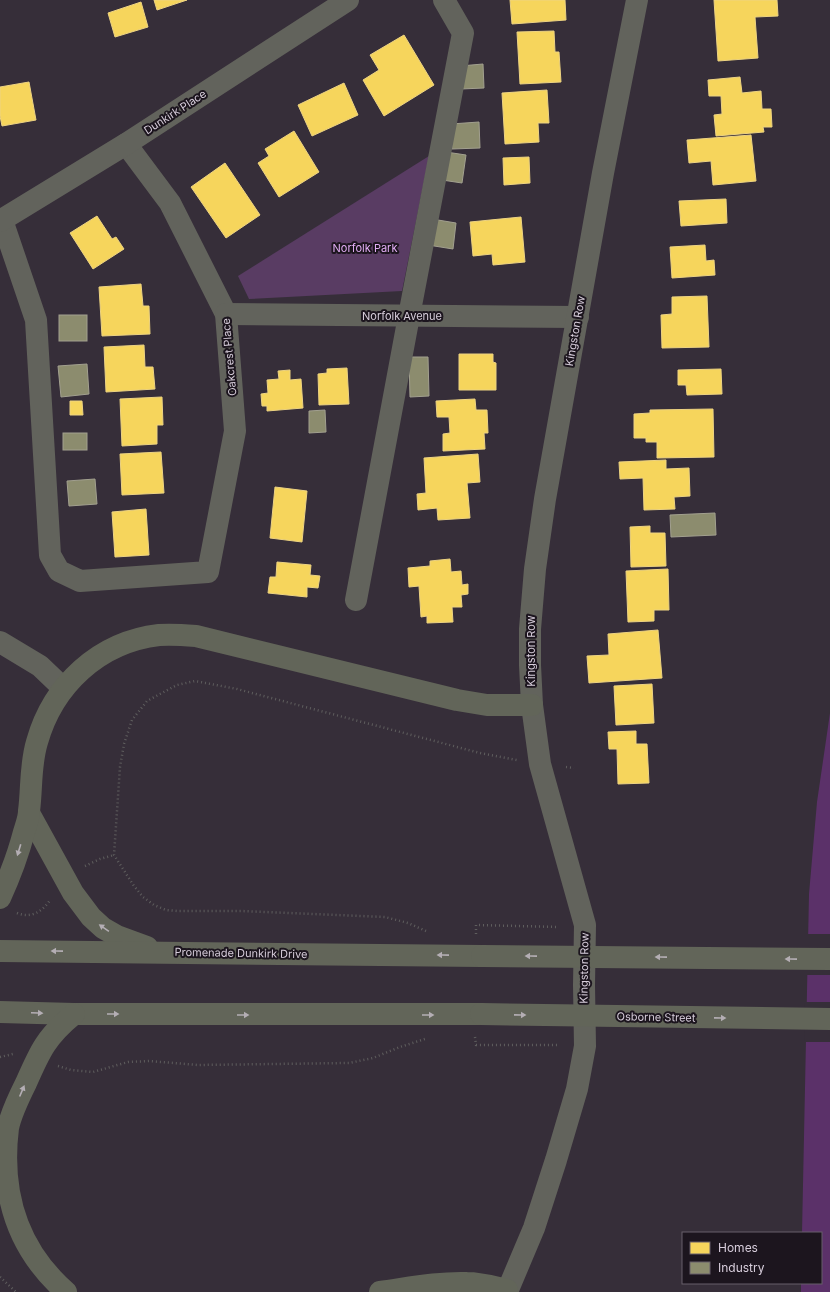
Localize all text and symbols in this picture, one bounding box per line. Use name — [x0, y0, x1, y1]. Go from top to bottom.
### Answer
street label: Dunkirk Place — [141, 87, 209, 137]
park label: Norfolk Park — [333, 241, 397, 255]
street label: Kingston Row — [562, 295, 588, 367]
street label: Norfolk Avenue — [362, 309, 442, 323]
street label: Oakcrest Place — [219, 317, 239, 397]
street label: Kingston Row — [524, 615, 538, 687]
one-way arrow — [15, 844, 21, 856]
one-way arrow — [99, 924, 109, 932]
street label: Kingston Row — [576, 932, 592, 1004]
street label: Promenade Dunkirk Drive — [174, 945, 308, 961]
one-way arrow — [50, 948, 63, 954]
one-way arrow — [436, 952, 449, 958]
one-way arrow — [524, 953, 537, 959]
one-way arrow — [654, 954, 667, 960]
one-way arrow — [785, 955, 797, 962]
street label: Osborne Street — [616, 1009, 696, 1025]
one-way arrow — [31, 1010, 44, 1016]
one-way arrow — [107, 1011, 120, 1017]
one-way arrow — [237, 1011, 249, 1018]
one-way arrow — [422, 1012, 435, 1018]
one-way arrow — [514, 1012, 527, 1018]
one-way arrow — [714, 1015, 727, 1021]
one-way arrow — [20, 1084, 26, 1096]
legend — [682, 1232, 822, 1284]
text: Homes — [718, 1240, 758, 1255]
text: Industry — [718, 1260, 765, 1275]

